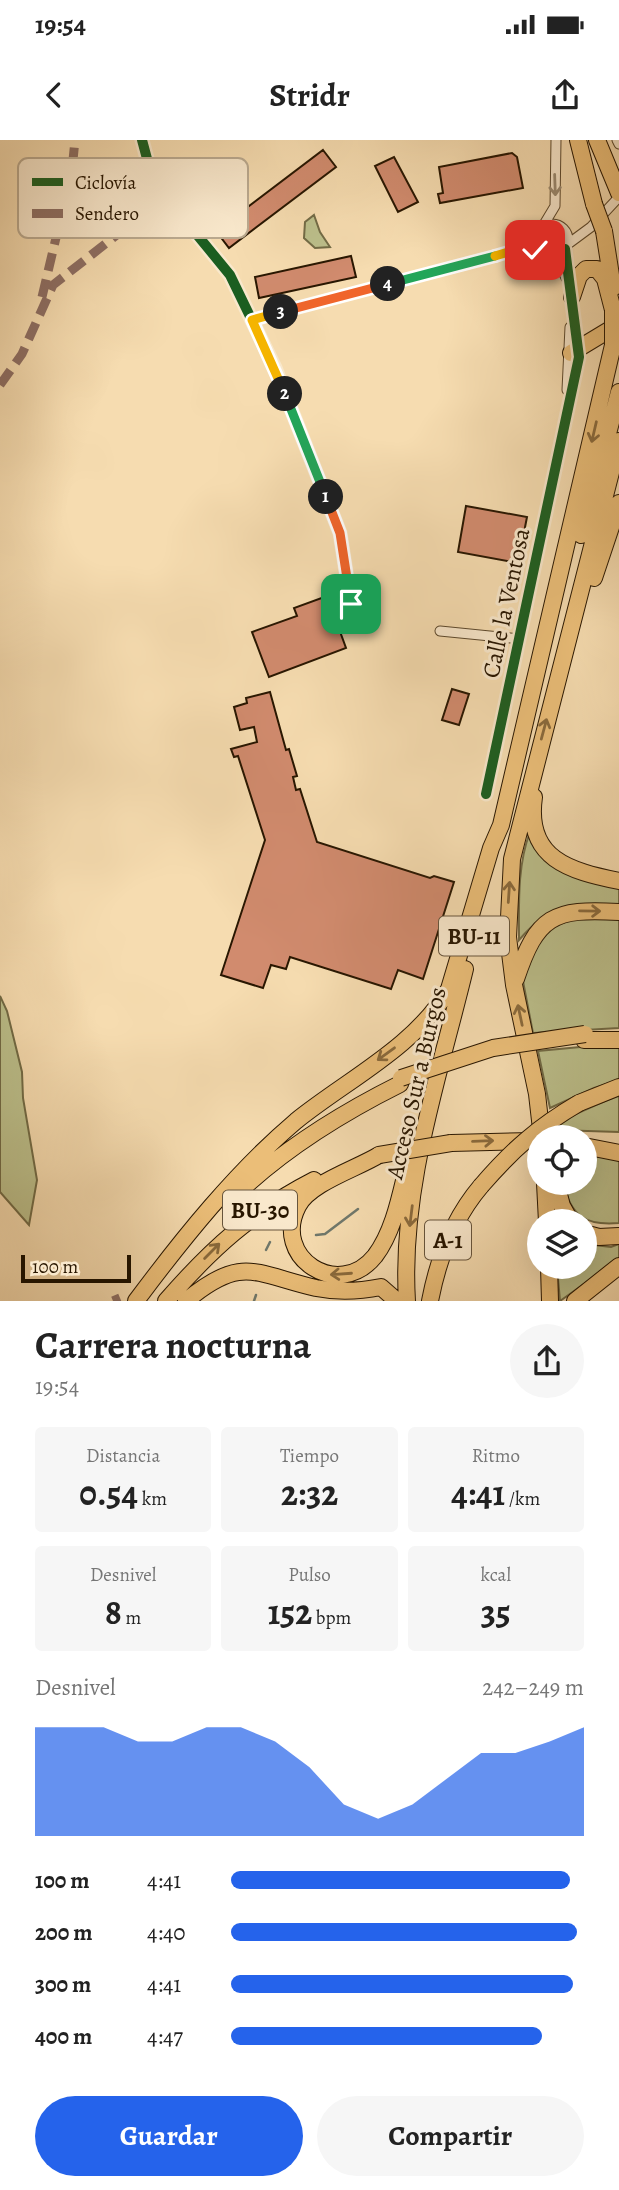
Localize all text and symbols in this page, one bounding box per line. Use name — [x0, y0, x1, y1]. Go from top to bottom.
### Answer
text: 19:54 — [35, 7, 86, 42]
text: Stridr — [269, 73, 350, 117]
icon: back — [35, 76, 73, 114]
icon: share — [546, 76, 584, 114]
legend — [18, 158, 248, 238]
text: Ciclovía — [75, 170, 137, 196]
one-way arrow — [548, 173, 562, 196]
text: Sendero — [75, 201, 139, 227]
pin — [505, 220, 565, 280]
icon: check — [516, 231, 554, 269]
pin: 4 — [370, 267, 406, 302]
text: 4 — [383, 270, 392, 296]
pin: 3 — [264, 294, 298, 330]
text: 3 — [276, 298, 285, 324]
pin: 2 — [268, 376, 302, 412]
text: 2 — [280, 380, 289, 406]
one-way arrow — [587, 420, 600, 443]
pin: 1 — [308, 480, 344, 514]
text: 1 — [322, 483, 329, 509]
street label: Calle la Ventosa — [474, 524, 538, 681]
pin — [321, 574, 381, 634]
icon: arrive — [332, 585, 370, 623]
one-way arrow — [538, 718, 551, 740]
one-way arrow — [503, 882, 516, 904]
one-way arrow — [578, 904, 601, 918]
road number: BU-11 — [439, 916, 509, 956]
street label: Acceso Sur a Burgos — [378, 984, 454, 1183]
one-way arrow — [513, 1004, 527, 1027]
one-way arrow — [377, 1047, 396, 1062]
map controls — [527, 1125, 597, 1279]
button: locate — [527, 1125, 597, 1195]
one-way arrow — [472, 1135, 495, 1148]
road number: BU-30 — [223, 1190, 297, 1230]
one-way arrow — [404, 1204, 417, 1227]
button: layers — [527, 1209, 597, 1279]
road number: A-1 — [425, 1220, 471, 1260]
one-way arrow — [204, 1243, 221, 1260]
scale bar — [21, 1252, 131, 1284]
text: 100 m — [32, 1254, 78, 1280]
one-way arrow — [330, 1268, 353, 1281]
text: Carrera nocturna — [35, 1319, 311, 1371]
button: share — [510, 1324, 584, 1398]
text: 19:54 — [35, 1371, 79, 1402]
text: Distancia — [86, 1443, 160, 1469]
text: Tiempo — [280, 1443, 339, 1469]
text: Ritmo — [472, 1443, 520, 1469]
text: 0.54 — [79, 1469, 138, 1517]
text: 2:32 — [281, 1469, 338, 1517]
text: 4:41 — [451, 1469, 505, 1517]
text: km — [138, 1486, 167, 1512]
text: /km — [505, 1486, 540, 1512]
text: Desnivel — [90, 1562, 156, 1588]
text: Pulso — [288, 1562, 331, 1588]
text: kcal — [481, 1562, 511, 1588]
text: 8 — [105, 1588, 122, 1636]
text: 152 — [268, 1588, 312, 1636]
text: 35 — [481, 1588, 511, 1636]
text: m — [122, 1605, 141, 1631]
text: bpm — [312, 1605, 351, 1631]
text: Desnivel — [35, 1672, 116, 1703]
text: 242–249 m — [482, 1672, 584, 1703]
text: 100 m — [35, 1865, 90, 1896]
text: 4:41 — [147, 1865, 181, 1896]
text: 200 m — [35, 1917, 93, 1948]
text: 4:40 — [147, 1917, 186, 1948]
text: 300 m — [35, 1969, 91, 2000]
text: 4:41 — [147, 1969, 181, 2000]
text: 400 m — [35, 2021, 92, 2052]
text: 4:47 — [147, 2021, 183, 2052]
button: Guardar — [35, 2096, 303, 2176]
button: Compartir — [317, 2096, 584, 2176]

